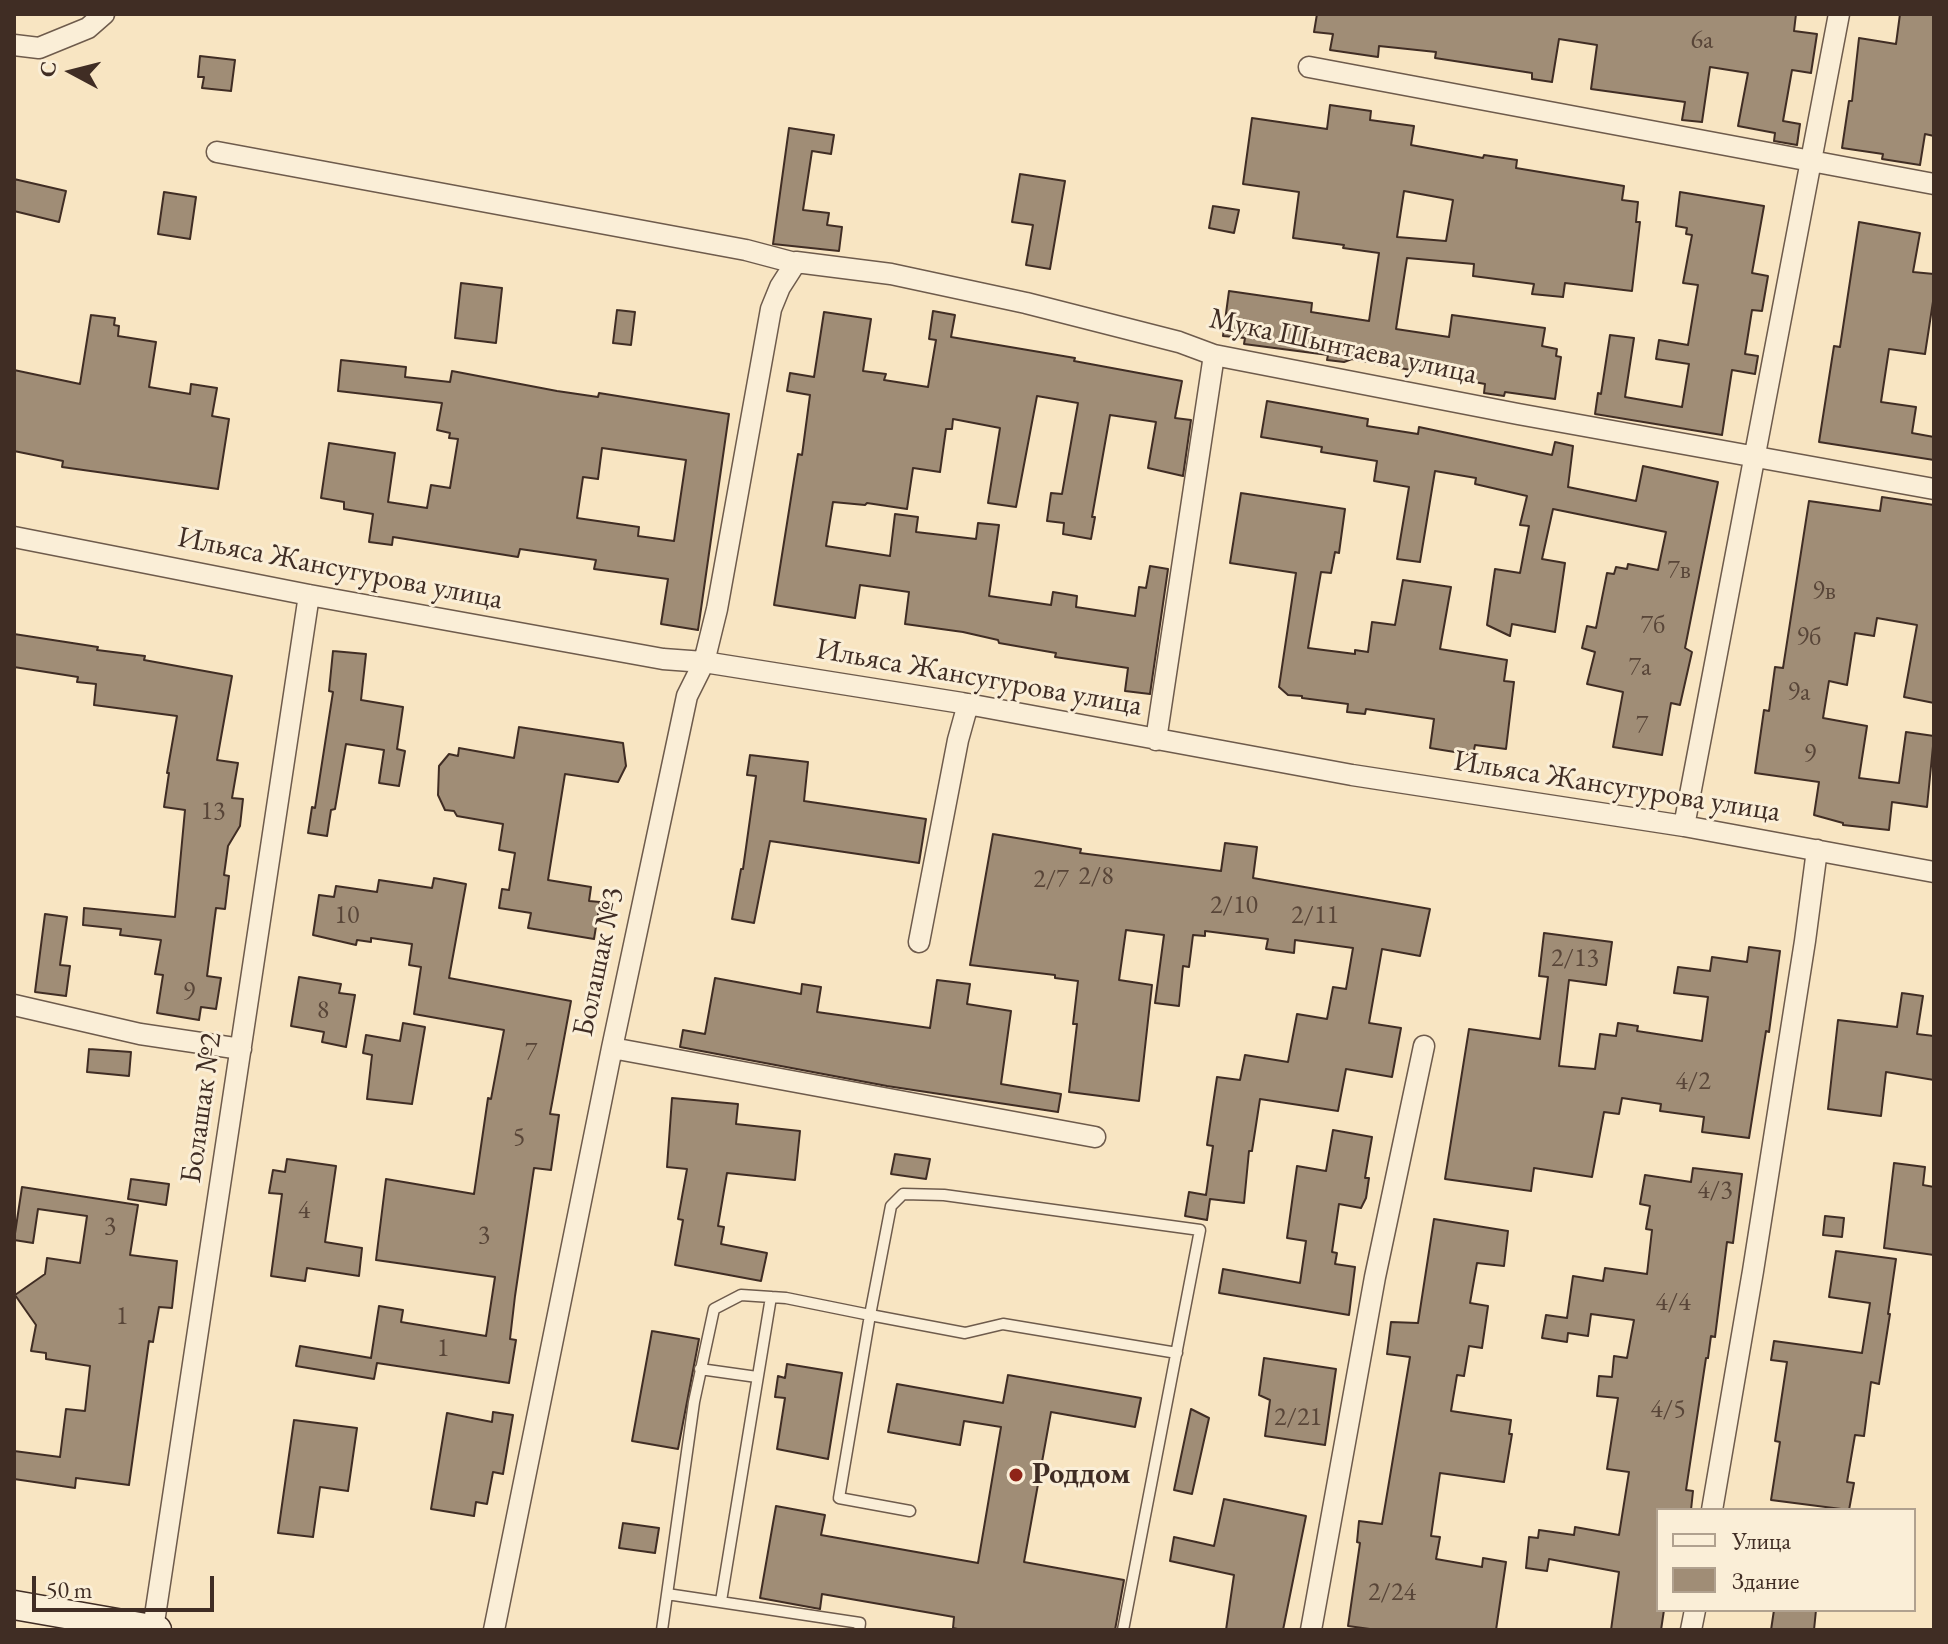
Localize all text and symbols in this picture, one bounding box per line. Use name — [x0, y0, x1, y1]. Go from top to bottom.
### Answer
house number: 6а — [1691, 25, 1713, 57]
north arrow — [32, 32, 112, 112]
text: С — [32, 60, 63, 79]
street label: Мука Шынтаева улица — [1206, 301, 1480, 393]
street label: Ильяса Жансугурова улица — [174, 520, 506, 618]
house number: 7в — [1667, 555, 1691, 587]
house number: 9в — [1812, 576, 1836, 608]
house number: 7б — [1641, 610, 1665, 642]
house number: 9б — [1797, 622, 1821, 654]
street label: Ильяса Жансугурова улица — [813, 632, 1145, 724]
house number: 7а — [1629, 652, 1651, 684]
house number: 9а — [1788, 677, 1810, 709]
house number: 7 — [1636, 710, 1648, 742]
house number: 9 — [1804, 739, 1816, 771]
street label: Ильяса Жансугурова улица — [1451, 743, 1783, 831]
house number: 13 — [201, 796, 225, 828]
house number: 2/8 — [1078, 861, 1114, 893]
house number: 2/7 — [1033, 864, 1069, 896]
street label: Болашак №3 — [566, 884, 632, 1040]
house number: 2/10 — [1210, 890, 1258, 922]
house number: 10 — [335, 900, 359, 932]
house number: 2/11 — [1291, 900, 1339, 932]
house number: 2/13 — [1551, 943, 1599, 975]
house number: 9 — [183, 977, 195, 1009]
house number: 8 — [317, 995, 329, 1027]
street label: Болашак №2 — [174, 1030, 230, 1186]
house number: 7 — [525, 1037, 537, 1069]
house number: 4/2 — [1675, 1066, 1711, 1098]
house number: 5 — [513, 1122, 525, 1154]
house number: 4/3 — [1697, 1175, 1733, 1207]
house number: 4 — [298, 1195, 310, 1227]
house number: 3 — [104, 1211, 116, 1243]
house number: 3 — [478, 1220, 490, 1252]
house number: 4/4 — [1655, 1287, 1691, 1319]
house number: 1 — [116, 1301, 128, 1333]
house number: 1 — [437, 1333, 449, 1365]
house number: 4/5 — [1650, 1394, 1686, 1426]
house number: 2/21 — [1274, 1402, 1322, 1434]
place label: Роддом — [1032, 1457, 1130, 1493]
marker: Роддом — [1007, 1466, 1025, 1484]
legend — [1656, 1508, 1916, 1612]
text: Улица — [1732, 1525, 1791, 1556]
scale bar — [36, 1560, 218, 1610]
text: Здание — [1732, 1565, 1799, 1596]
text: 50 m — [46, 1574, 93, 1605]
house number: 2/24 — [1368, 1577, 1416, 1609]

